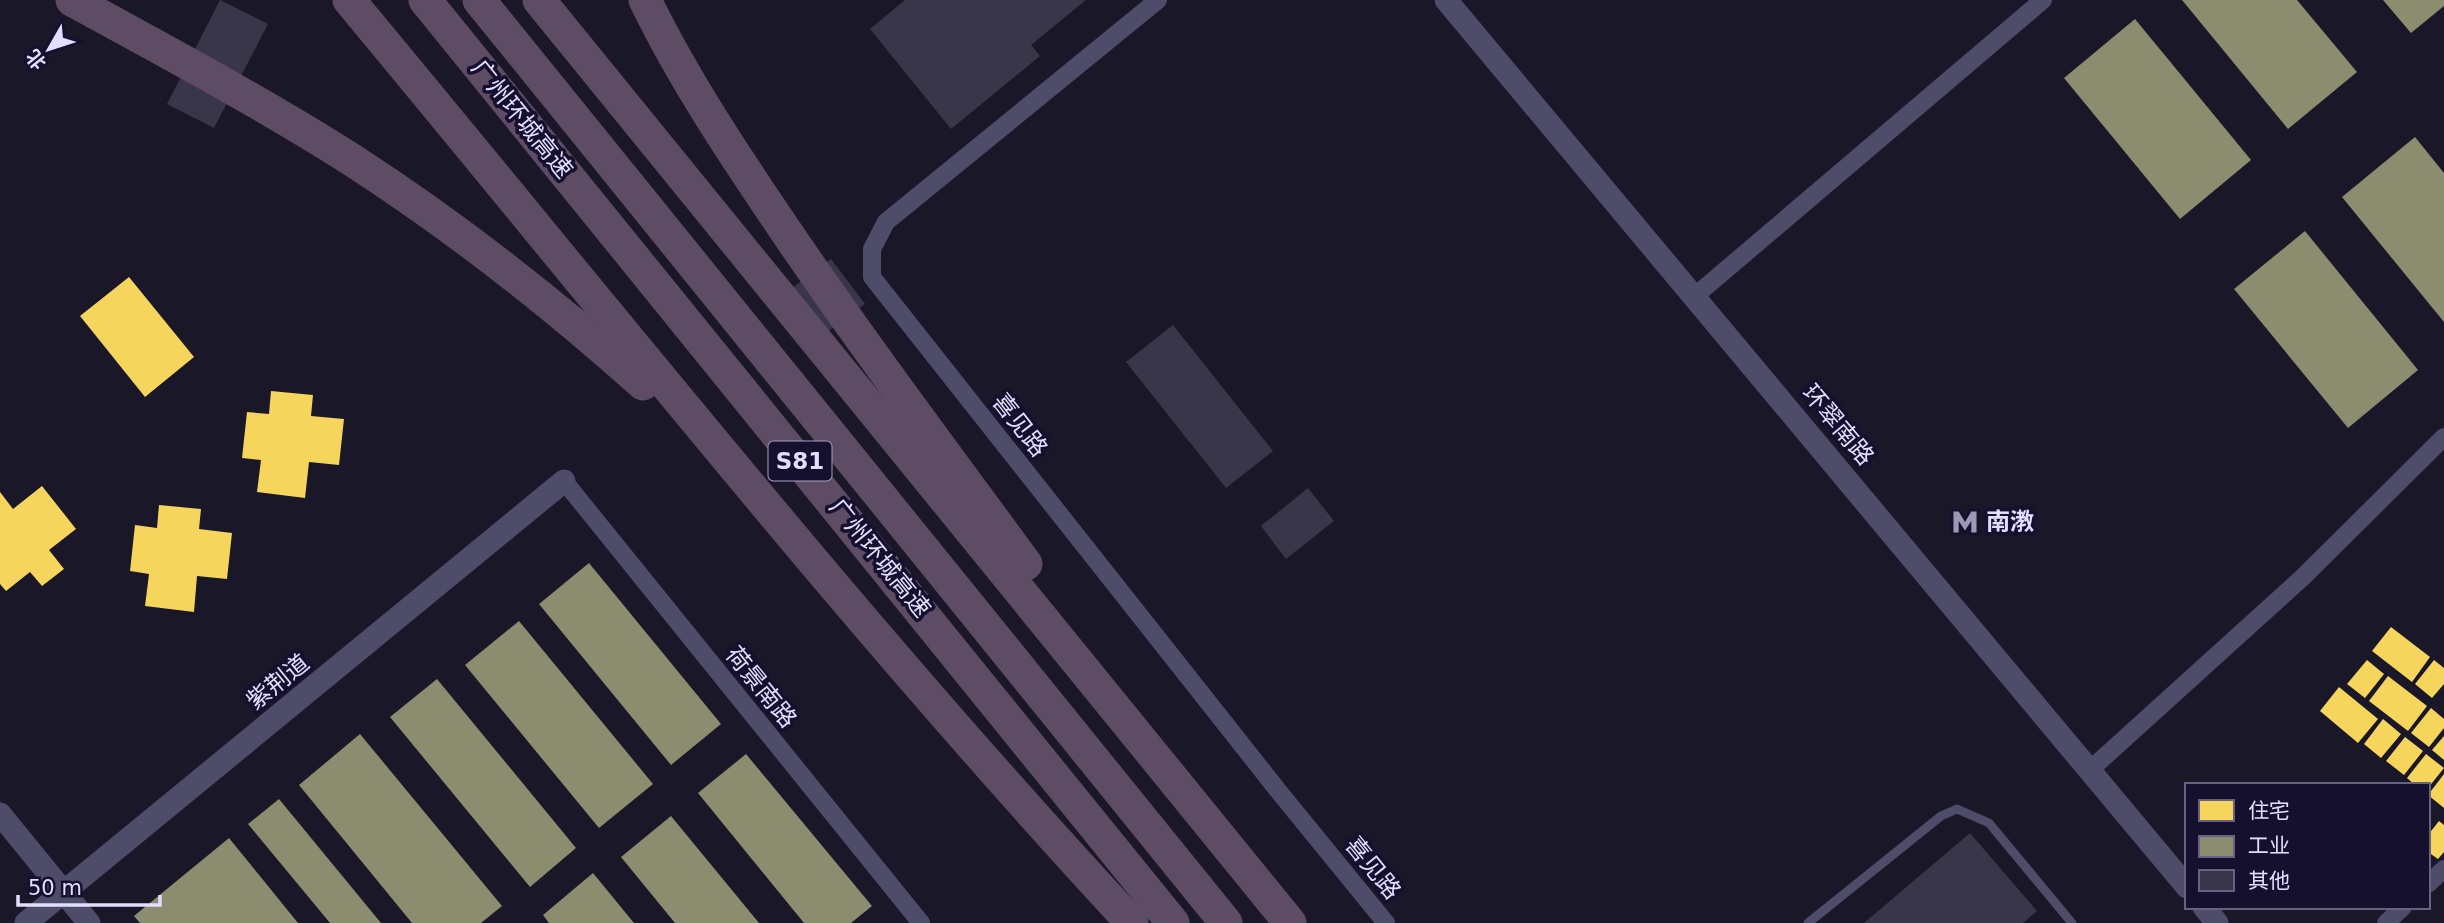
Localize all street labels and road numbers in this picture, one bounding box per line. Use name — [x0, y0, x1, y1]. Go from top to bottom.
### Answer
street label: 广州环城高速 — [466, 54, 578, 184]
street label: 环翠南路 — [1796, 379, 1880, 471]
street label: 喜见路 — [987, 388, 1053, 462]
road number: S81 — [768, 442, 832, 481]
street label: 广州环城高速 — [824, 493, 936, 623]
street label: 荷景南路 — [720, 641, 802, 733]
street label: 紫荆道 — [241, 648, 315, 716]
street label: 喜见路 — [1339, 831, 1407, 905]

